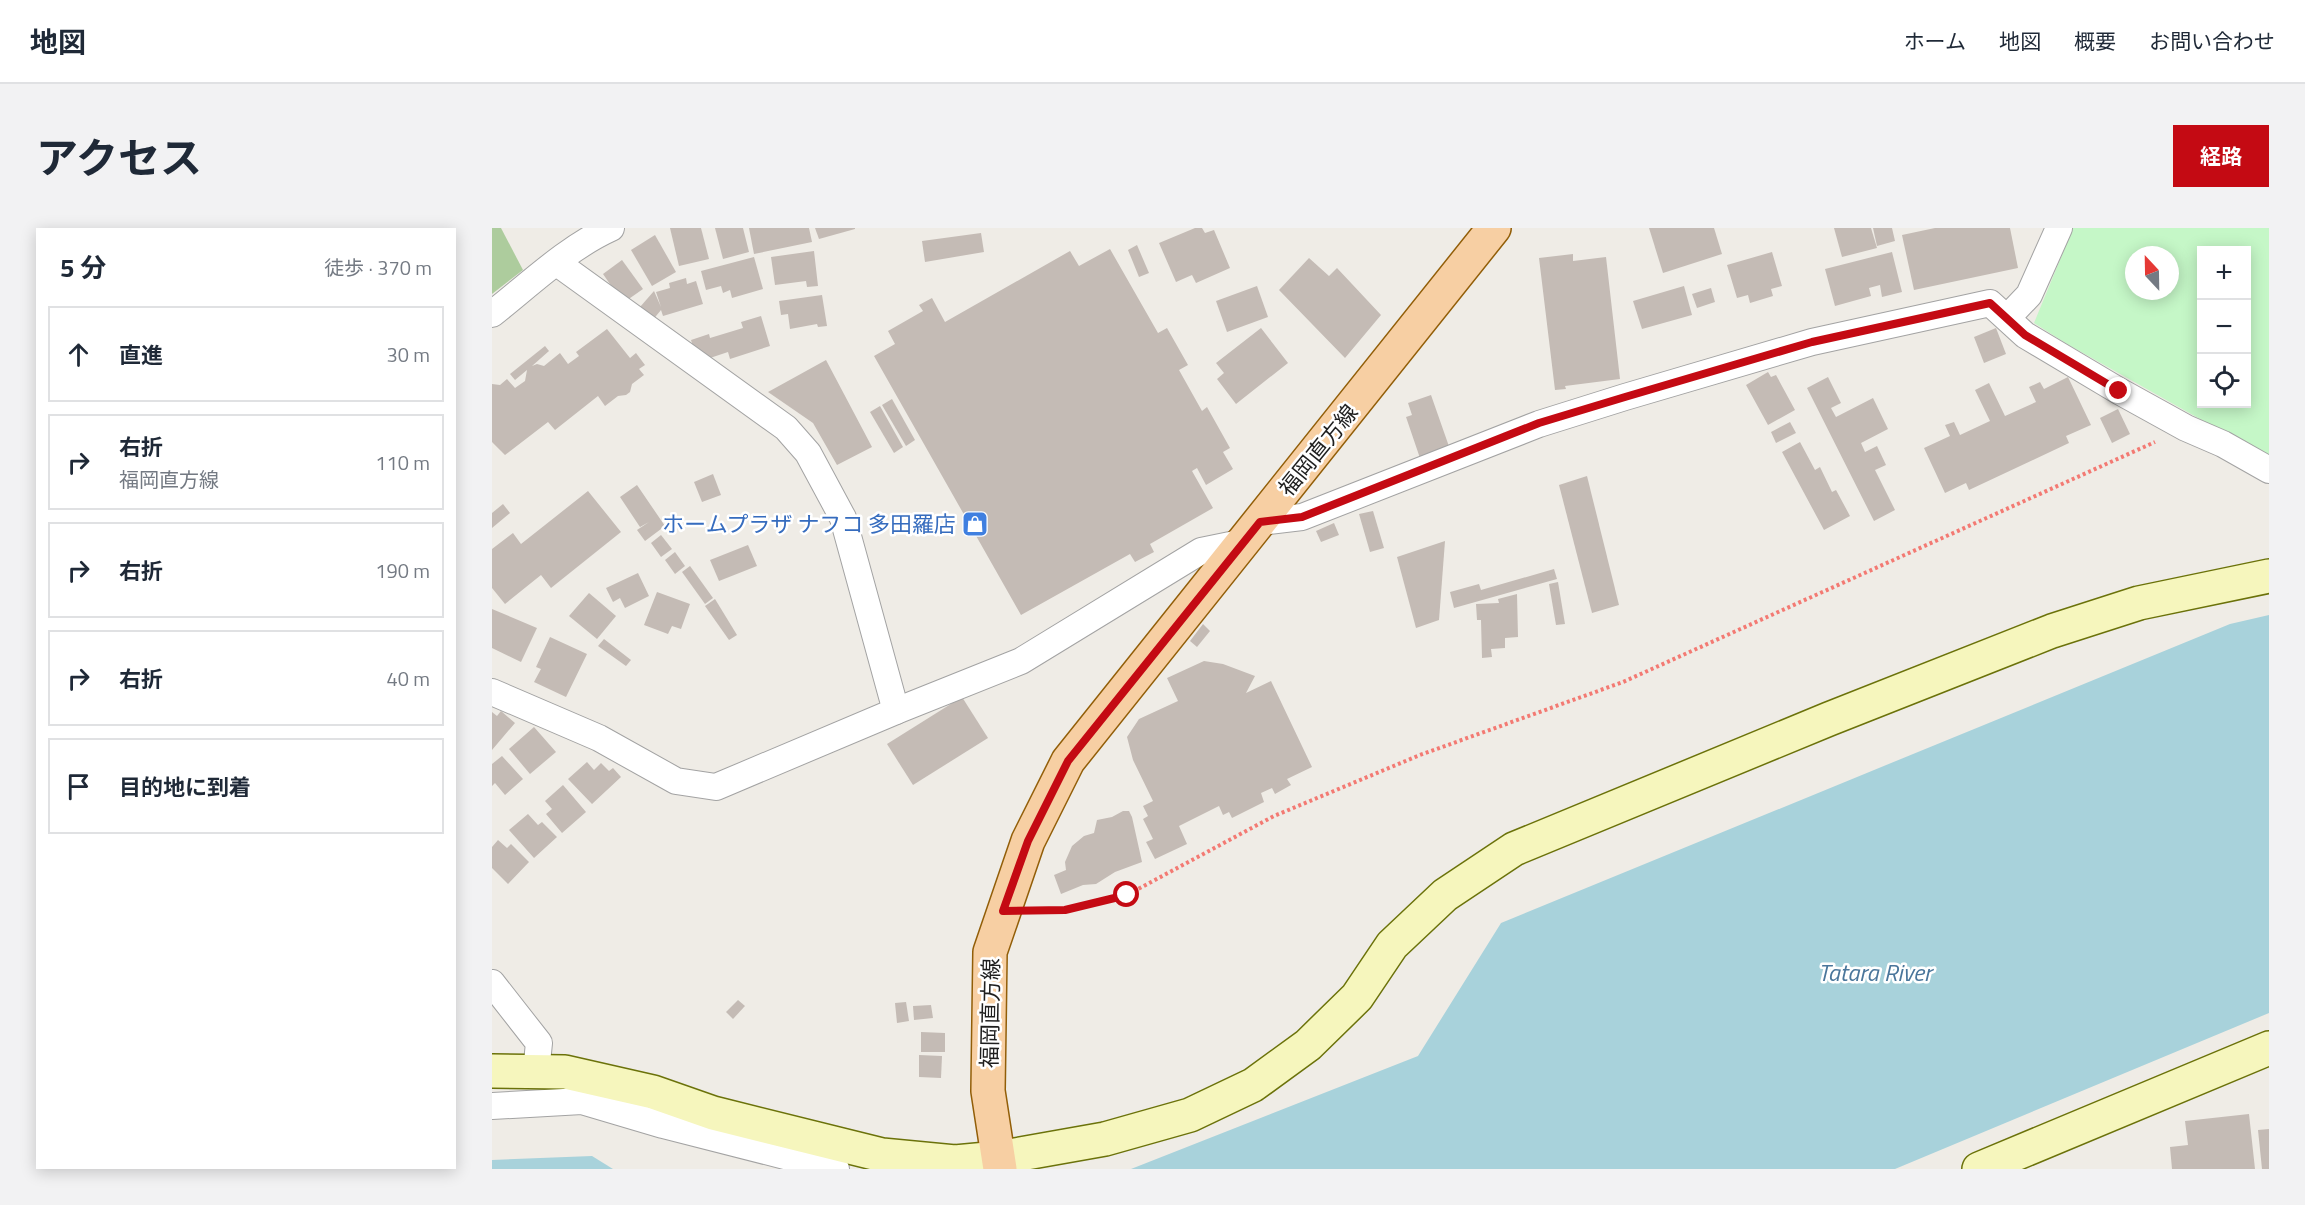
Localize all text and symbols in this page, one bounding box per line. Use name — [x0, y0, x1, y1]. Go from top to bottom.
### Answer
text: 地図 — [30, 20, 86, 63]
text: ホーム — [1904, 25, 1966, 57]
text: 地図 — [1999, 25, 2041, 57]
text: 概要 — [2074, 25, 2116, 57]
text: お問い合わせ — [2149, 25, 2275, 57]
text: アクセス — [36, 125, 202, 189]
button: 経路 — [2173, 125, 2269, 187]
north arrow — [2125, 246, 2179, 300]
map controls — [2197, 246, 2251, 408]
button: + — [2197, 246, 2251, 300]
text: 5 分 — [60, 248, 106, 287]
text: 徒歩 · 370 m — [324, 252, 432, 283]
button: − — [2197, 300, 2251, 354]
icon: ahead — [62, 338, 95, 371]
text: 直進 — [119, 338, 163, 372]
text: 30 m — [386, 339, 430, 370]
button: locate — [2197, 354, 2251, 408]
route end — [2105, 377, 2131, 403]
street label: 福岡直方線 — [1270, 397, 1366, 503]
text: 右折 — [119, 430, 163, 464]
icon: right — [62, 446, 95, 479]
text: 110 m — [375, 447, 430, 478]
text: 福岡直方線 — [119, 464, 219, 495]
place label: ホームプラザ ナフコ 多田羅店 — [662, 507, 956, 541]
shop icon: ホームプラザ ナフコ 多田羅店 — [960, 509, 990, 539]
icon: right — [62, 554, 95, 587]
text: 右折 — [119, 554, 163, 588]
text: 190 m — [375, 555, 430, 586]
icon: right — [62, 662, 95, 695]
text: 右折 — [119, 662, 163, 696]
text: 40 m — [386, 663, 430, 694]
icon: arrive — [62, 770, 95, 803]
text: 目的地に到着 — [119, 770, 251, 804]
route start — [1113, 881, 1139, 907]
water label: Tatara River — [1818, 954, 1935, 990]
street label: 福岡直方線 — [972, 958, 1008, 1068]

